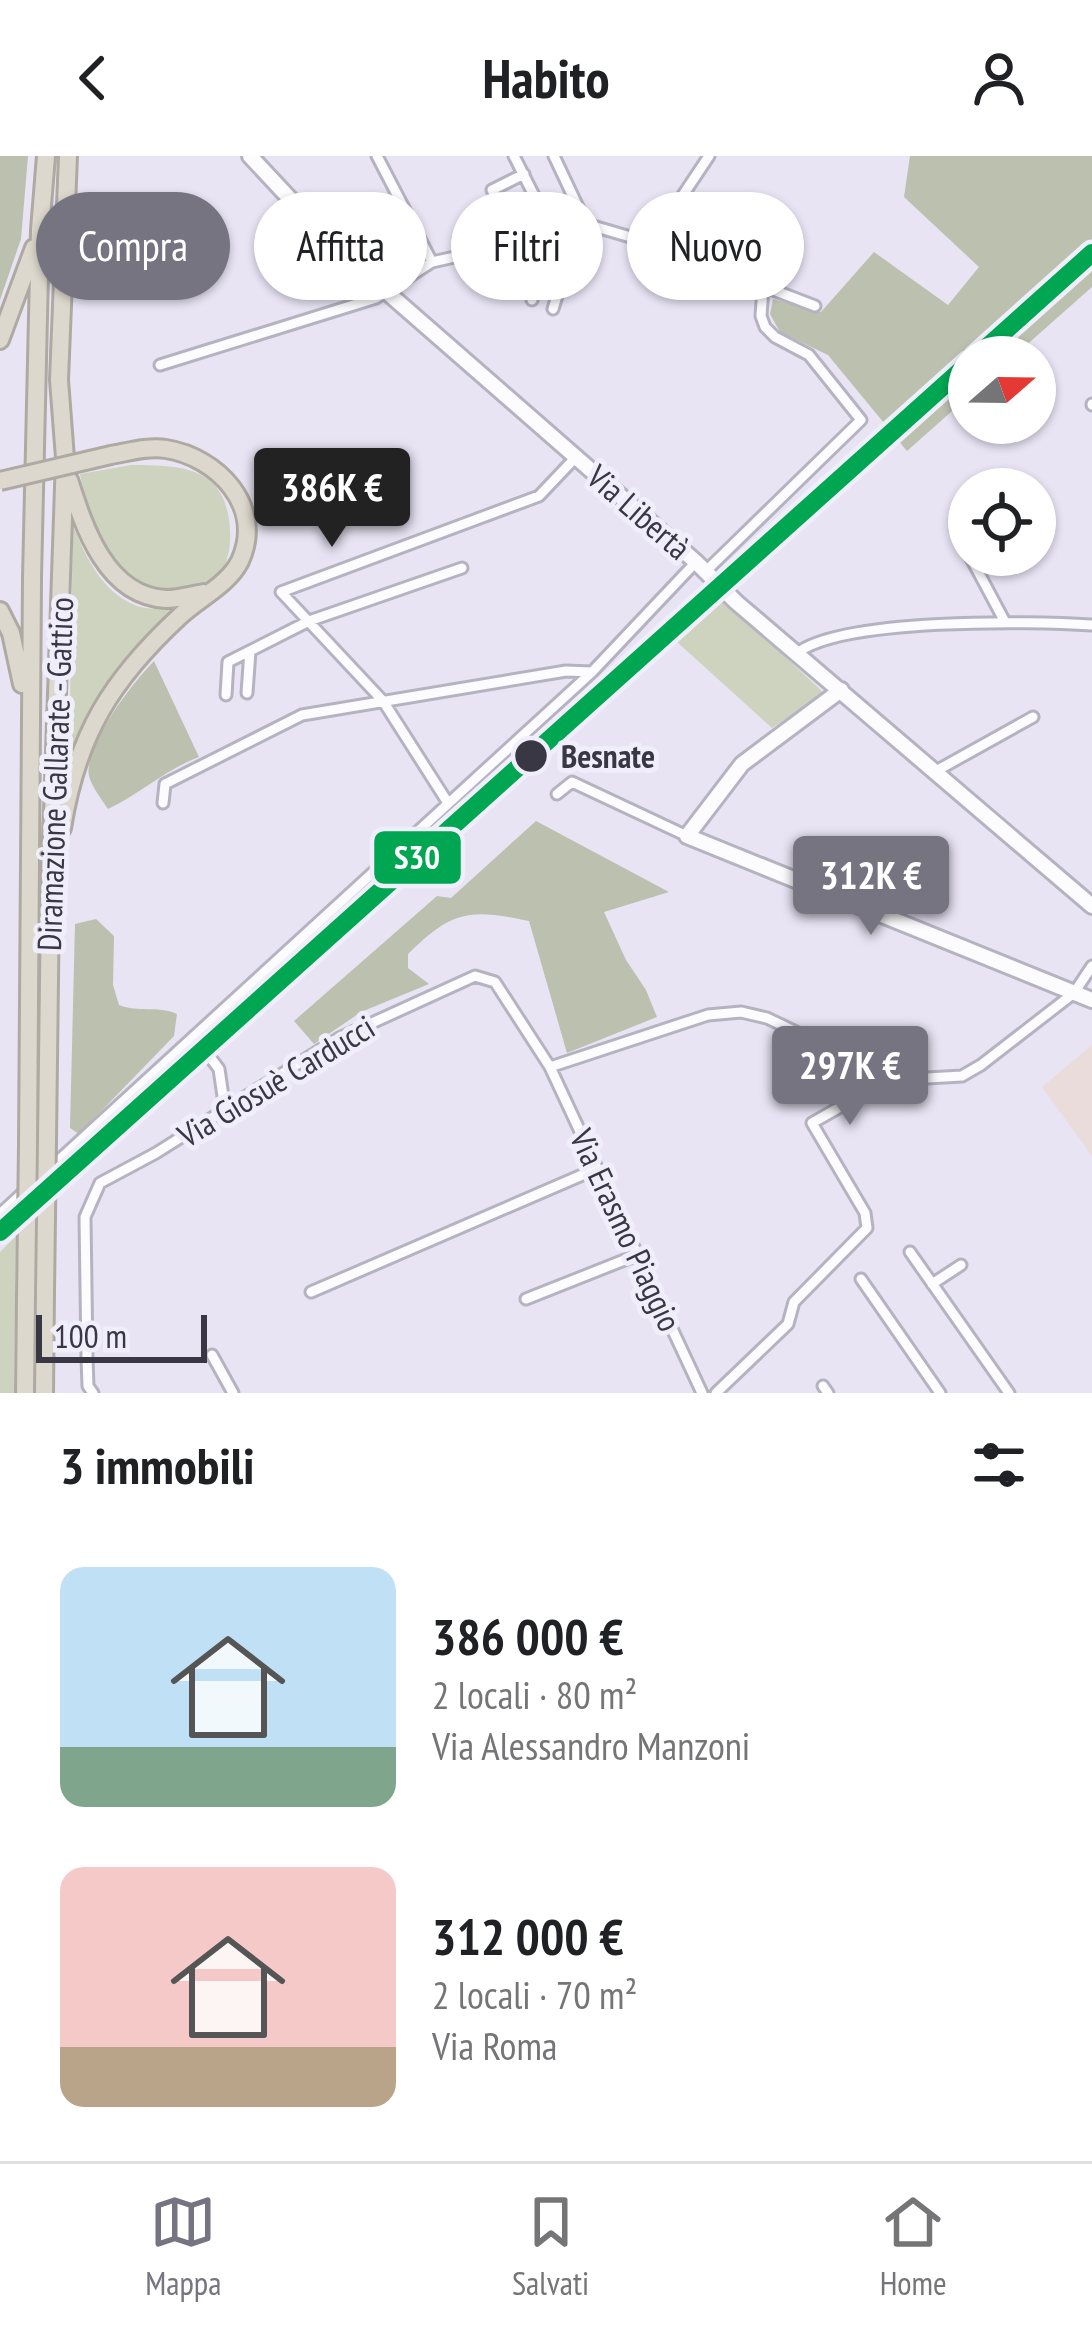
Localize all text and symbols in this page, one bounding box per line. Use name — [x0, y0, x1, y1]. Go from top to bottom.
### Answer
text: Habito — [483, 43, 609, 113]
icon: back — [60, 45, 126, 111]
icon: person — [966, 45, 1032, 111]
chip: Compra — [36, 192, 230, 300]
chip: Affitta — [254, 192, 427, 300]
chip: Filtri — [451, 192, 603, 300]
chip: Nuovo — [627, 192, 804, 300]
north arrow — [948, 336, 1056, 444]
map controls — [948, 336, 1056, 576]
pin: 386K € — [234, 448, 430, 550]
street label: Via Libertà — [578, 454, 700, 568]
text: 386K € — [281, 461, 383, 512]
button: locate — [948, 468, 1056, 576]
street label: Diramazione Gallarate - Gattico — [27, 596, 82, 952]
place label: Besnate — [561, 734, 655, 777]
marker: Besnate — [512, 737, 550, 775]
line badge: S30 — [372, 829, 463, 886]
text: S30 — [394, 835, 440, 878]
pin: 312K € — [773, 836, 969, 938]
text: 312K € — [820, 849, 922, 900]
street label: Via Giosuè Carducci — [169, 1005, 382, 1157]
pin: 297K € — [752, 1026, 948, 1128]
text: 297K € — [799, 1039, 901, 1090]
street label: Via Erasmo Piaggio — [560, 1121, 692, 1338]
scale bar — [36, 1309, 207, 1362]
text: 100 m — [54, 1314, 127, 1357]
text: 3 immobili — [60, 1432, 255, 1498]
icon: filters — [966, 1432, 1032, 1498]
text: 386 000 € — [432, 1603, 624, 1669]
icon: home — [156, 1615, 300, 1759]
text: 2 locali · 80 m² — [432, 1669, 637, 1720]
text: Via Alessandro Manzoni — [432, 1720, 750, 1771]
text: 312 000 € — [432, 1903, 624, 1969]
icon: home — [156, 1915, 300, 2059]
text: 2 locali · 70 m² — [432, 1969, 637, 2020]
text: Via Roma — [432, 2020, 557, 2071]
tab: Mappa — [145, 2189, 221, 2304]
tab: Salvati — [512, 2189, 589, 2304]
tab: Home — [880, 2189, 947, 2304]

